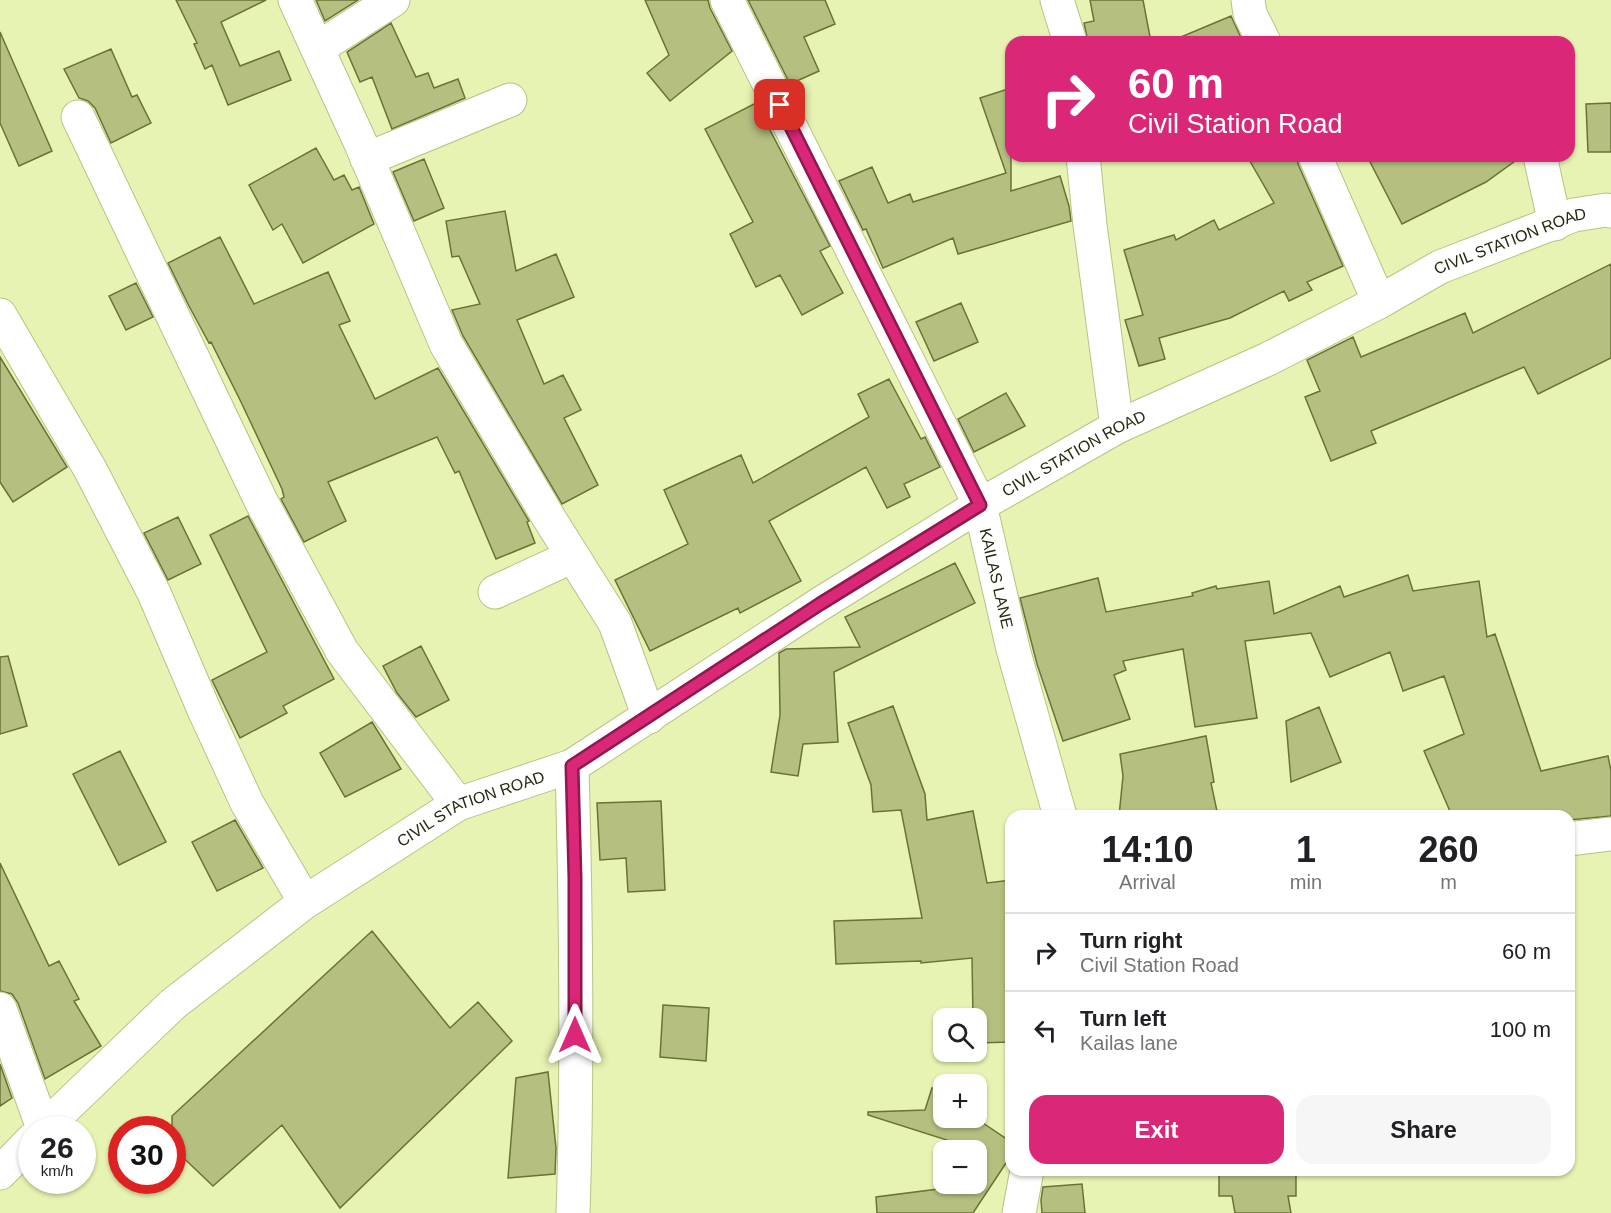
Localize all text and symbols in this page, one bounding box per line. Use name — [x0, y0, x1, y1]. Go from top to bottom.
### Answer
icon: right — [1029, 60, 1107, 138]
text: 60 m — [1128, 60, 1224, 107]
pin — [754, 79, 805, 130]
icon: arrive — [763, 88, 796, 121]
text: Civil Station Road — [1128, 109, 1343, 139]
street label: CIVIL STATION ROAD — [1431, 205, 1587, 277]
street label: CIVIL STATION ROAD — [999, 407, 1148, 499]
street label: KAILAS LANE — [977, 527, 1017, 630]
street label: CIVIL STATION ROAD — [394, 767, 547, 849]
text: 14:10 — [1101, 829, 1193, 870]
text: 1 — [1296, 829, 1316, 870]
text: 260 — [1418, 829, 1479, 870]
text: Arrival — [1119, 871, 1176, 893]
text: min — [1290, 871, 1322, 893]
text: m — [1440, 871, 1457, 893]
text: Turn right — [1080, 928, 1182, 953]
icon: right — [1029, 936, 1062, 969]
text: 60 m — [1502, 939, 1551, 964]
text: Civil Station Road — [1080, 954, 1239, 976]
position arrow — [543, 1003, 607, 1067]
text: Turn left — [1080, 1006, 1166, 1031]
map controls — [933, 1008, 987, 1194]
button: search — [933, 1008, 987, 1062]
icon: left — [1029, 1014, 1062, 1047]
text: 100 m — [1490, 1017, 1551, 1042]
text: Kailas lane — [1080, 1032, 1178, 1054]
button: + — [933, 1074, 987, 1128]
button: Exit — [1029, 1095, 1284, 1164]
button: Share — [1296, 1095, 1551, 1164]
speed limit sign: 30 — [108, 1116, 186, 1194]
text: 26 — [40, 1131, 74, 1164]
button: − — [933, 1140, 987, 1194]
text: km/h — [41, 1162, 73, 1179]

